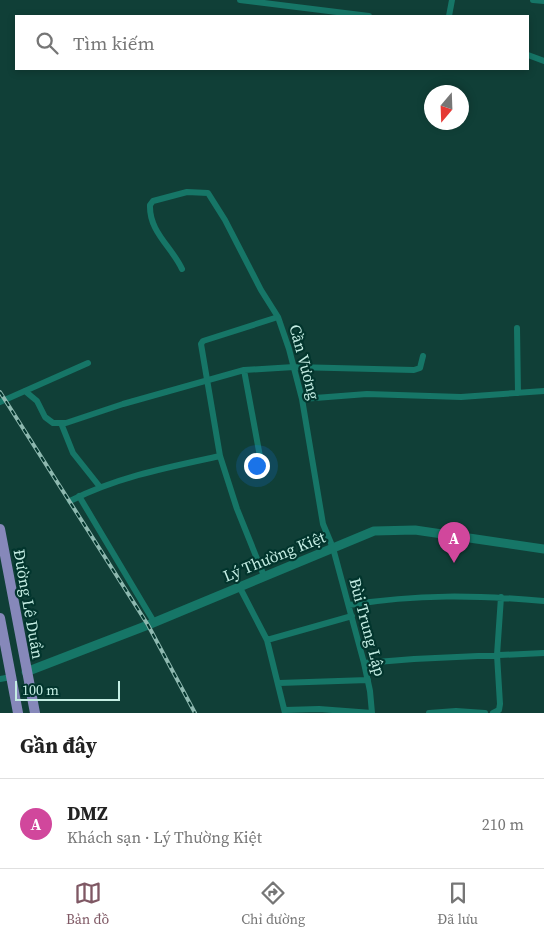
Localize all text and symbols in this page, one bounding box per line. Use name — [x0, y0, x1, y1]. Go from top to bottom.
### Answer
search box — [15, 15, 529, 70]
icon: search — [33, 29, 61, 57]
text: Tìm kiếm — [73, 30, 155, 56]
north arrow — [424, 85, 469, 130]
street label: Cần Vương — [284, 322, 326, 402]
your location — [244, 453, 270, 479]
pin: A — [438, 522, 470, 563]
street label: Lý Thường Kiệt — [220, 525, 329, 587]
street label: Đường Lê Duẩn — [9, 547, 50, 661]
street label: Bùi Trung Lập — [344, 575, 392, 679]
scale bar — [15, 678, 120, 701]
text: 100 m — [22, 680, 59, 700]
text: Gần đây — [20, 731, 97, 760]
text: DMZ — [67, 800, 108, 826]
text: A — [31, 813, 41, 835]
text: 210 m — [482, 813, 524, 835]
text: Khách sạn · Lý Thường Kiệt — [67, 826, 262, 848]
tab: Bản đồ — [66, 879, 109, 929]
tab: Chỉ đường — [241, 879, 305, 929]
tab: Đã lưu — [437, 879, 478, 929]

